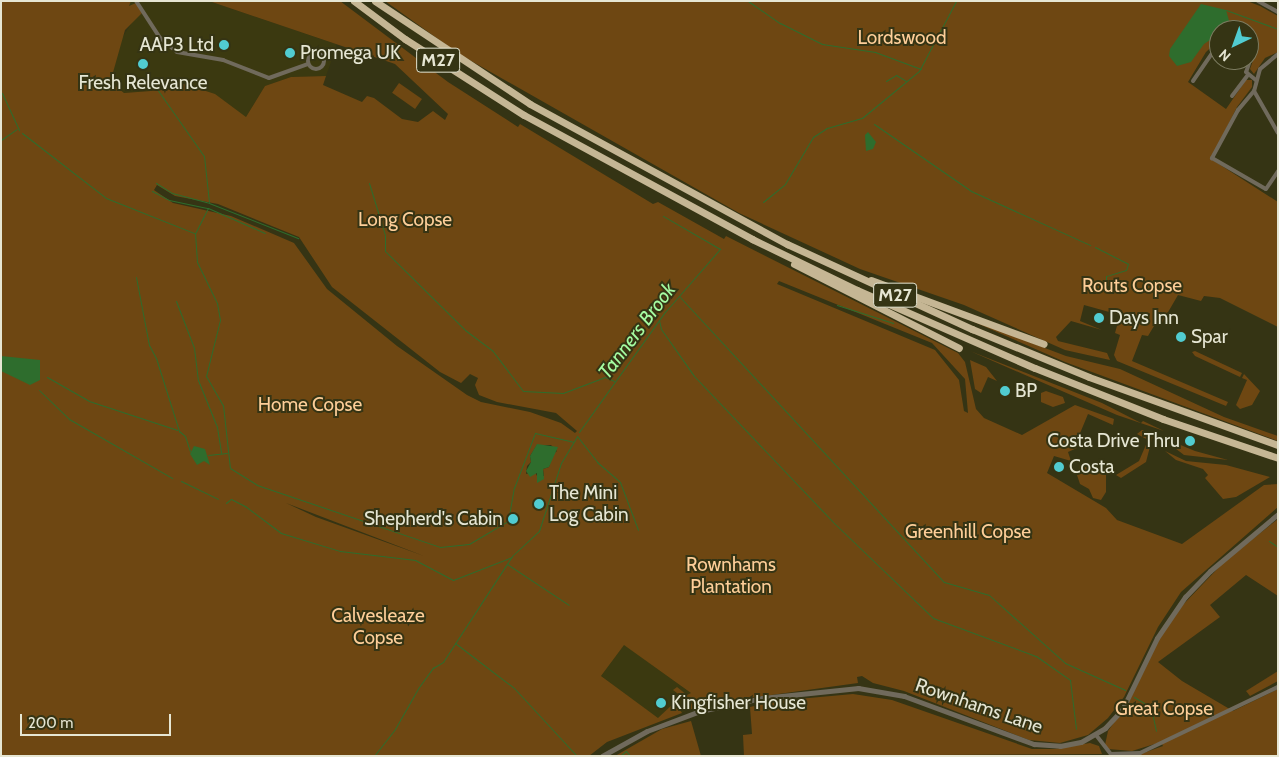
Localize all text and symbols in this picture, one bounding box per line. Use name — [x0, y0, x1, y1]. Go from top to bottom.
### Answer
north arrow — [1209, 20, 1259, 70]
park label: Lordswood — [857, 27, 947, 49]
place label: AAP3 Ltd — [139, 34, 214, 56]
marker: AAP3 Ltd — [218, 39, 230, 51]
place label: Promega UK — [300, 42, 401, 64]
road number: M27 — [416, 44, 460, 76]
text: N — [1215, 45, 1234, 65]
marker: Promega UK — [284, 47, 296, 59]
marker: Fresh Relevance — [137, 58, 149, 70]
place label: Fresh Relevance — [78, 72, 208, 94]
park label: Long Copse — [358, 209, 452, 231]
park label: Routs Copse — [1082, 275, 1182, 297]
water label: Tanners Brook — [593, 278, 681, 384]
road number: M27 — [872, 280, 918, 310]
place label: Days Inn — [1109, 307, 1179, 329]
marker: Days Inn — [1093, 312, 1105, 324]
place label: Spar — [1191, 326, 1228, 348]
marker: Spar — [1175, 331, 1187, 343]
place label: BP — [1015, 380, 1037, 402]
marker: BP — [999, 385, 1011, 397]
park label: Home Copse — [258, 394, 362, 416]
place label: Costa Drive Thru — [1047, 430, 1180, 452]
marker: Costa Drive Thru — [1184, 435, 1196, 447]
place label: Costa — [1069, 456, 1114, 478]
marker: Costa — [1053, 461, 1065, 473]
place label: The Mini Log Cabin — [549, 482, 629, 526]
marker: The Mini Log Cabin — [533, 498, 545, 510]
place label: Shepherd's Cabin — [364, 508, 503, 530]
marker: Shepherd's Cabin — [507, 513, 519, 525]
park label: Greenhill Copse — [905, 521, 1031, 543]
park label: Rownhams Plantation — [686, 554, 776, 598]
park label: Calvesleaze Copse — [331, 605, 425, 649]
street label: Rownhams Lane — [912, 674, 1046, 738]
place label: Kingfisher House — [671, 692, 806, 714]
marker: Kingfisher House — [655, 697, 667, 709]
park label: Great Copse — [1115, 698, 1213, 720]
scale bar — [22, 704, 174, 736]
text: 200 m — [28, 714, 73, 732]

